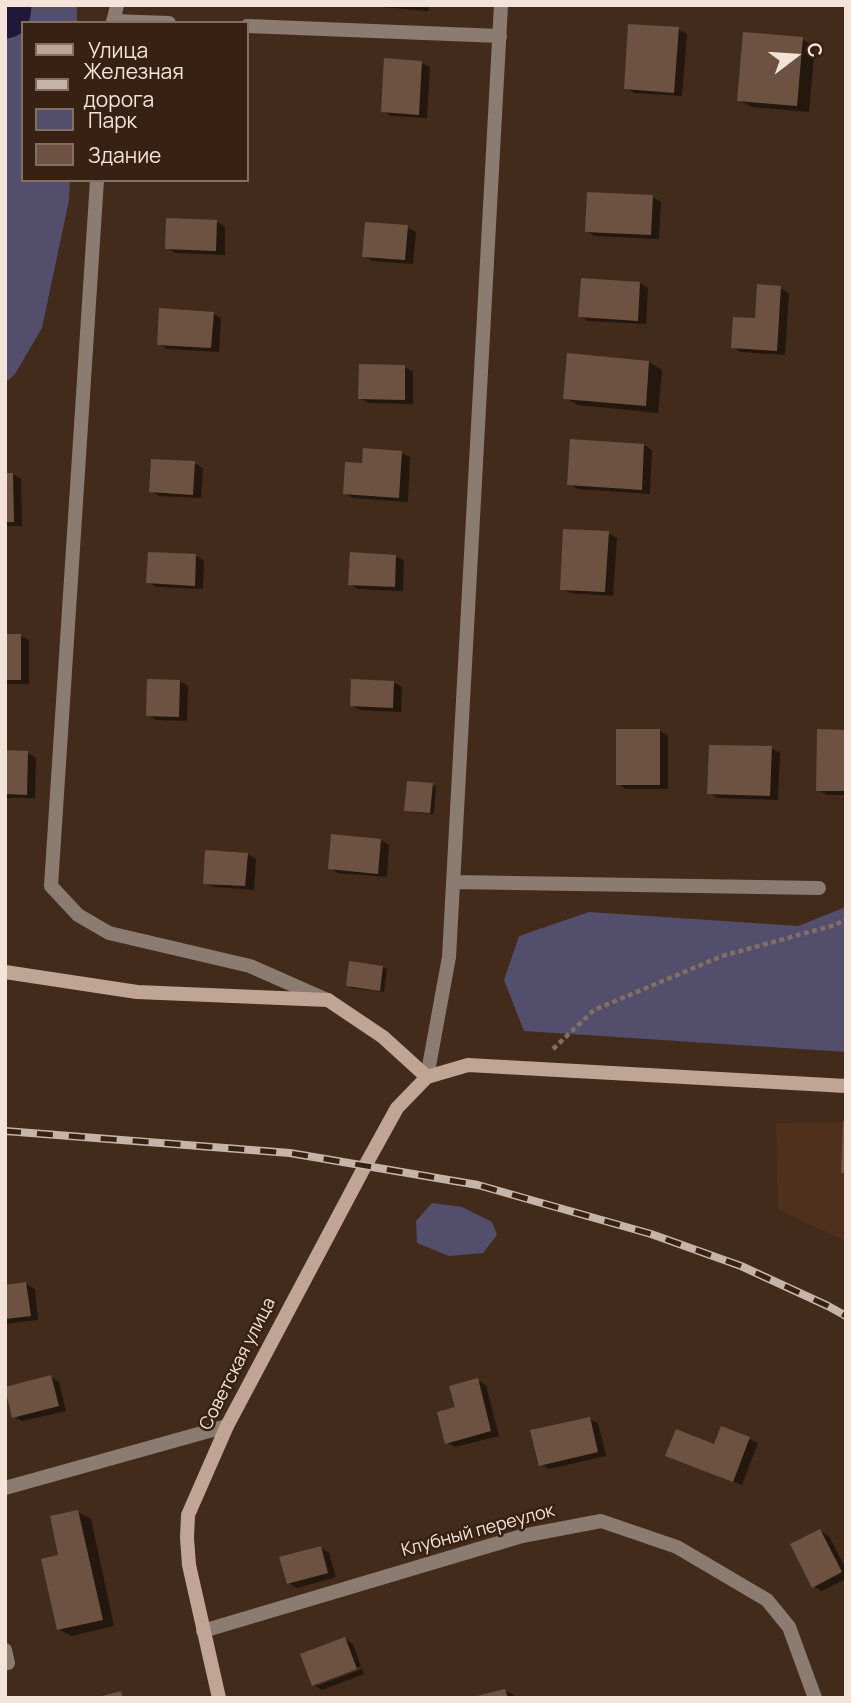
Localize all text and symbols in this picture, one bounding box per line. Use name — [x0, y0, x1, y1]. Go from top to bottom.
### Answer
legend — [21, 21, 248, 182]
north arrow — [760, 21, 830, 91]
text: Улица — [88, 36, 148, 64]
text: С — [801, 39, 830, 60]
text: Железная дорога — [83, 57, 184, 113]
text: Парк — [88, 106, 137, 134]
text: Здание — [88, 141, 161, 169]
street label: Советская улица — [195, 1294, 281, 1434]
street label: Клубный переулок — [399, 1500, 557, 1562]

